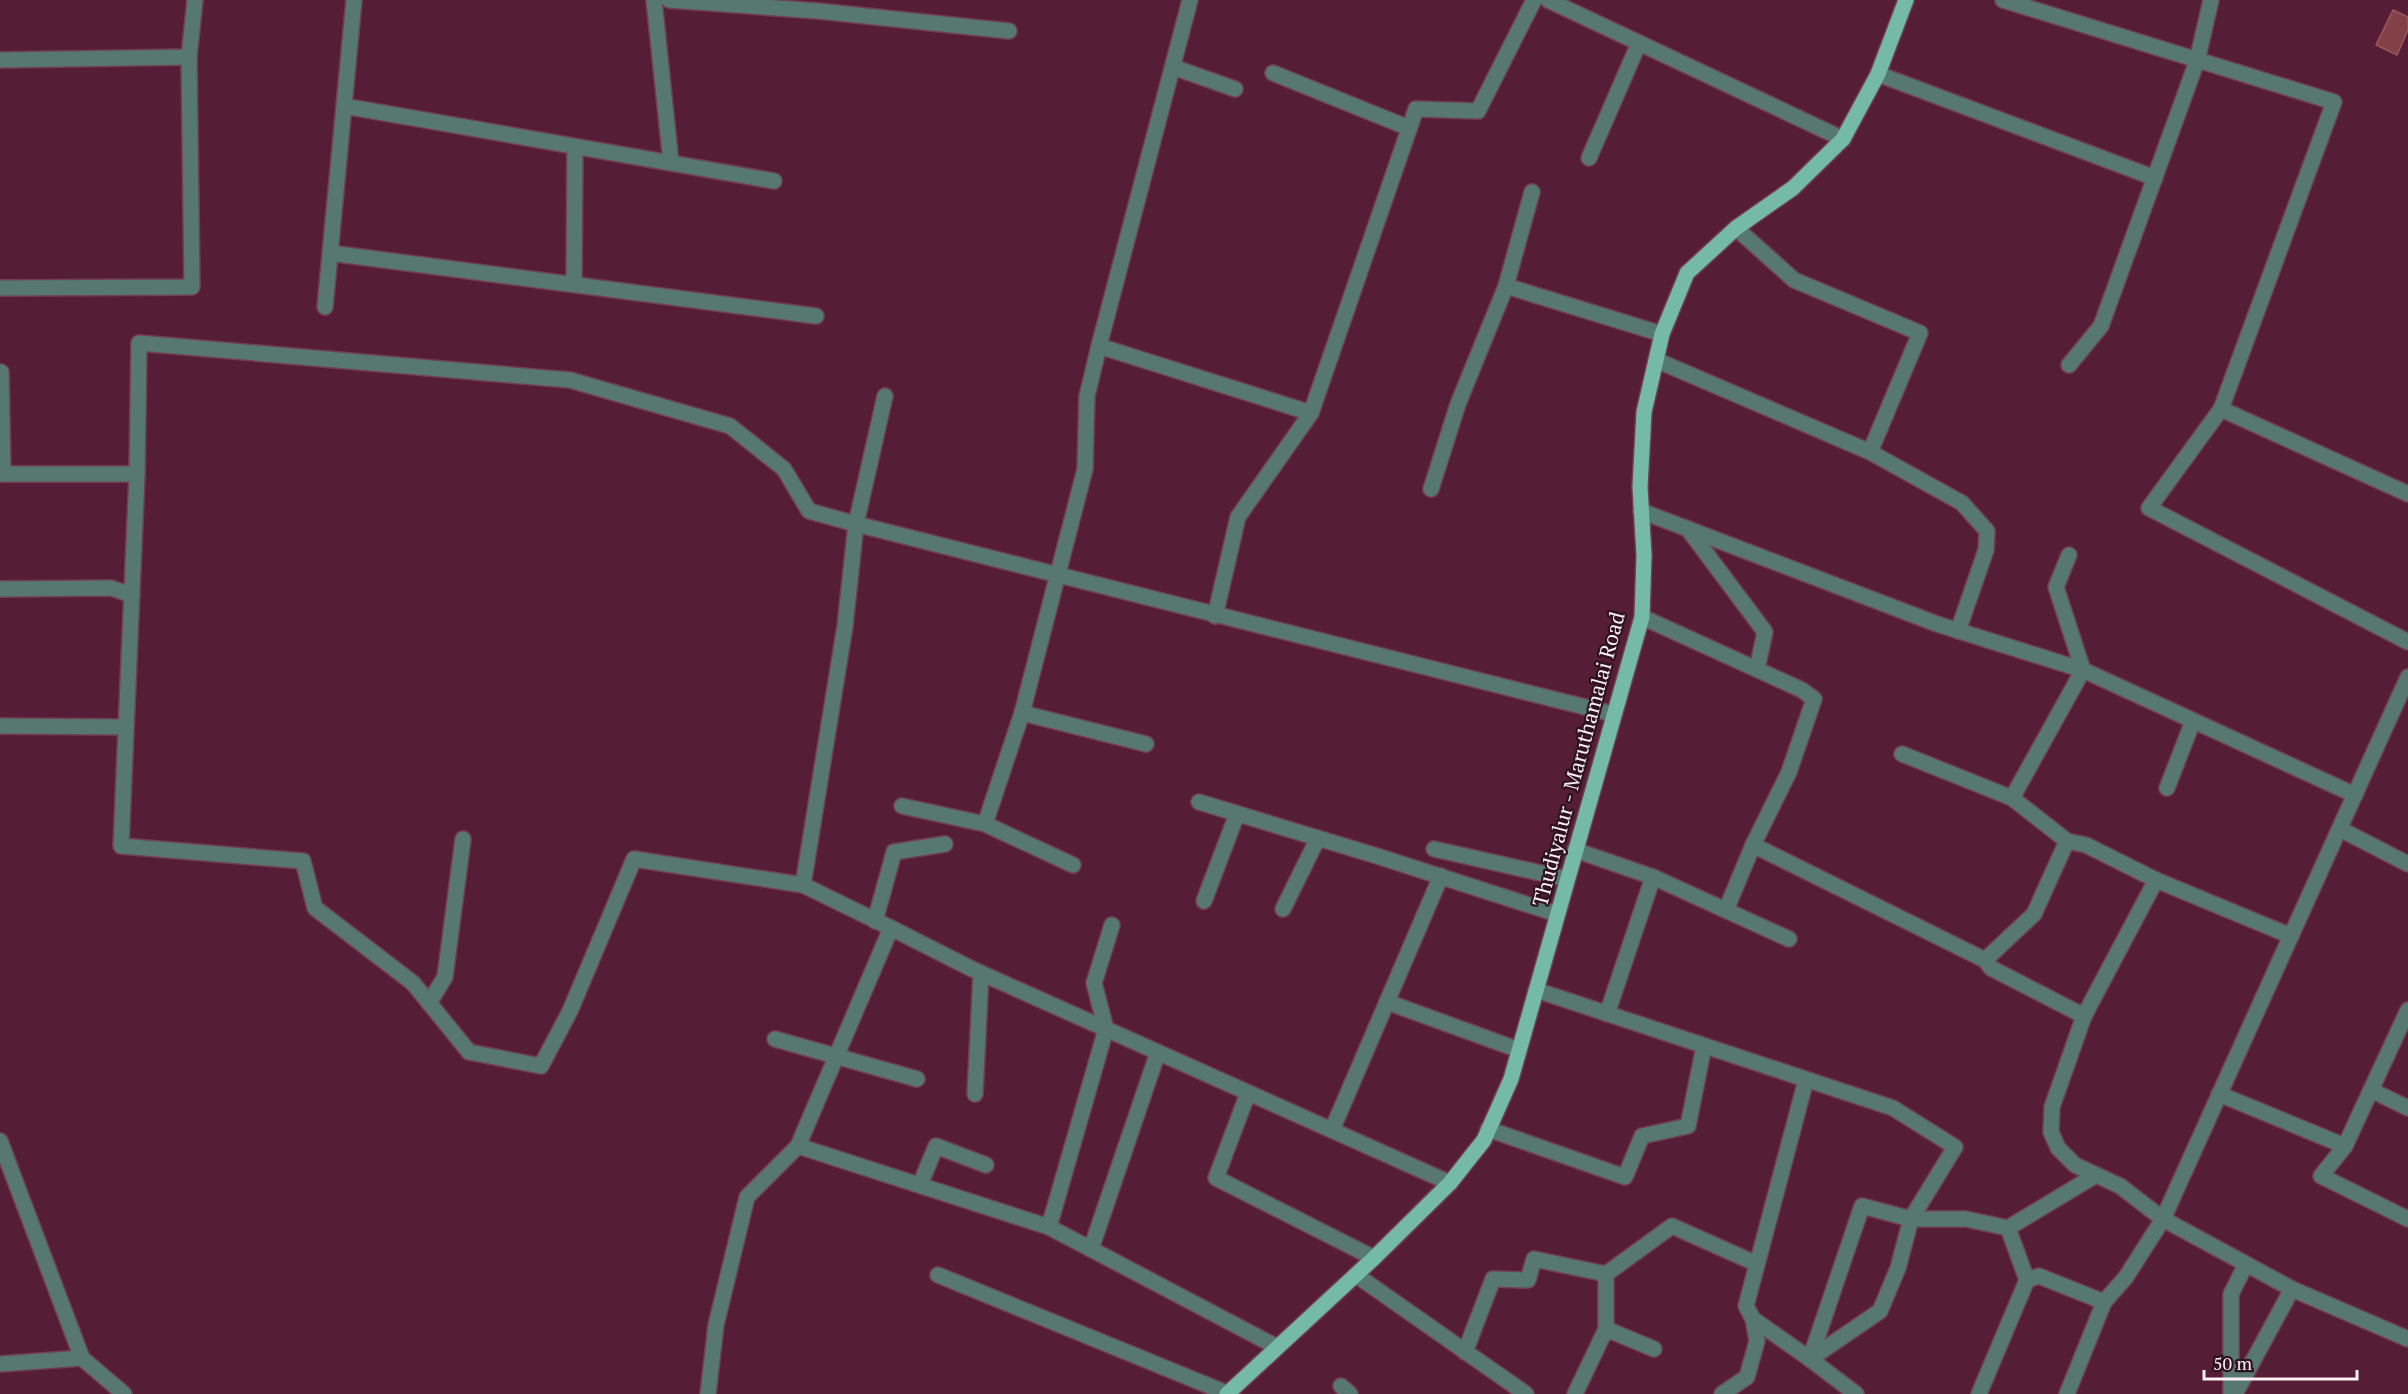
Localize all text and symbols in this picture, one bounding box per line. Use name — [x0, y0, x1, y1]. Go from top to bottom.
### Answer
street label: Thudiyalur - Maruthamalai Road — [1525, 608, 1631, 909]
scale bar — [2204, 1343, 2357, 1381]
text: 50 m — [2213, 1351, 2253, 1375]

